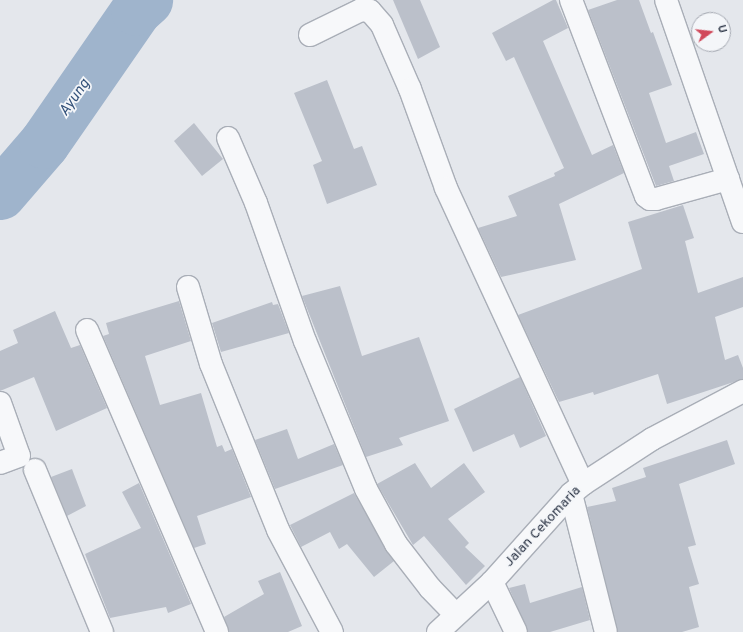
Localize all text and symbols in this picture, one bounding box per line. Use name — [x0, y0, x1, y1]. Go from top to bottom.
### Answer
north arrow — [691, 12, 731, 52]
text: U — [714, 24, 729, 35]
water label: Ayung — [56, 76, 94, 120]
street label: Jalan Cekomaria — [501, 483, 585, 571]

